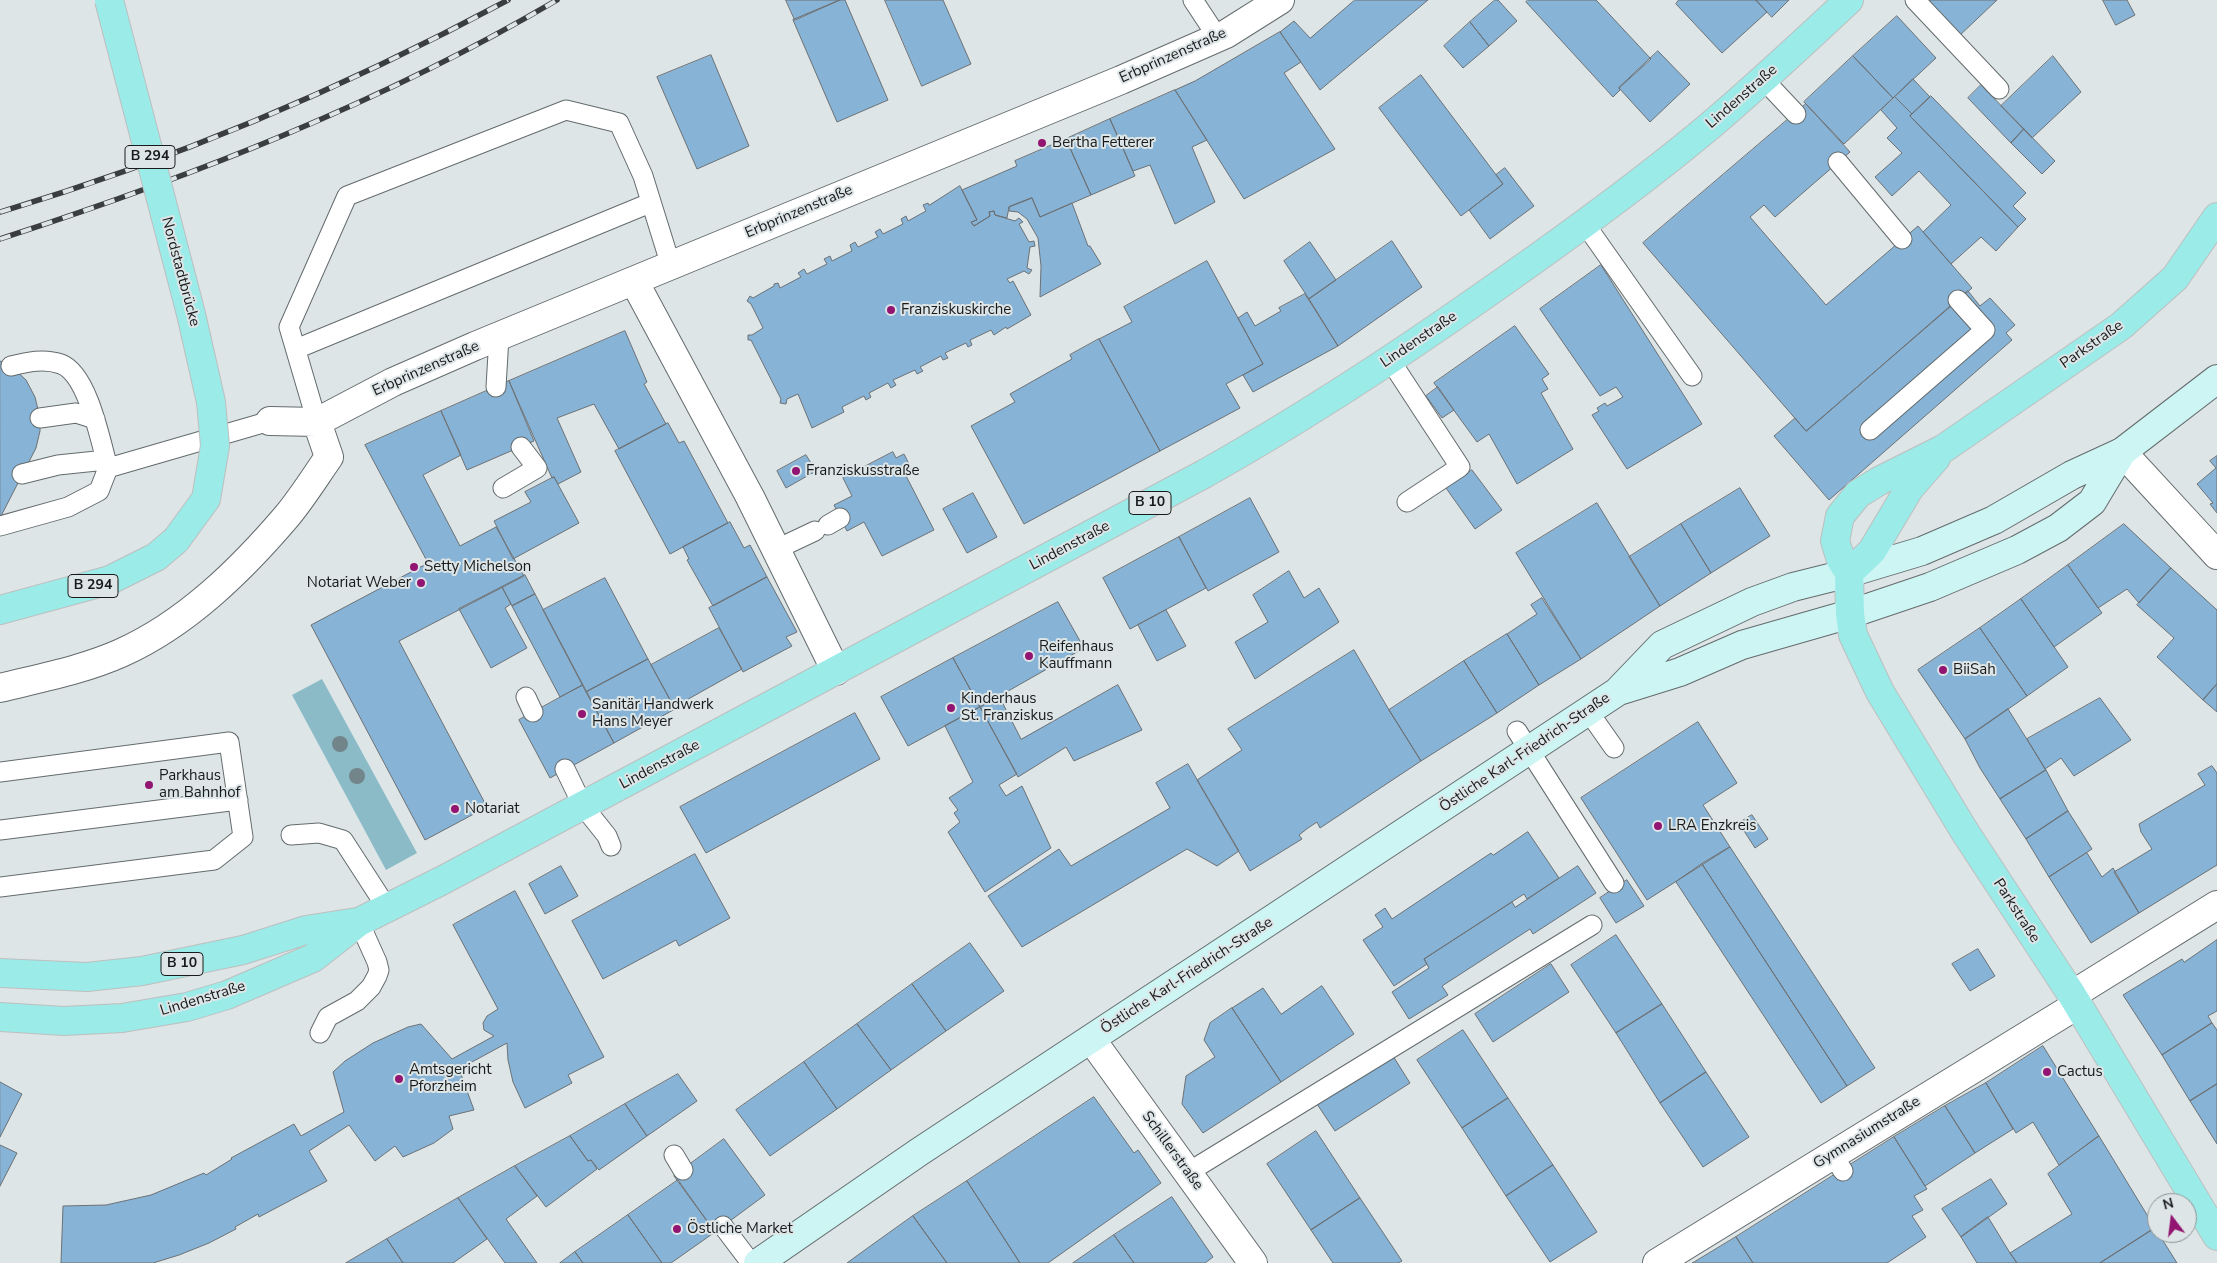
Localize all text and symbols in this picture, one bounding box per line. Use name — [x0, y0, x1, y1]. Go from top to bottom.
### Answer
street label: Erbprinzenstraße — [1117, 24, 1229, 88]
street label: Lindenstraße — [1703, 61, 1781, 133]
place label: Bertha Fetterer — [1052, 134, 1154, 152]
marker: Bertha Fetterer — [1036, 137, 1048, 149]
road number: B 294 — [125, 146, 175, 168]
street label: Erbprinzenstraße — [743, 181, 855, 243]
street label: Nordstadtbrücke — [157, 215, 203, 329]
place label: Franziskuskirche — [901, 301, 1011, 319]
marker: Franziskuskirche — [885, 304, 897, 316]
street label: Lindenstraße — [1377, 308, 1461, 372]
street label: Parkstraße — [2057, 317, 2127, 373]
street label: Erbprinzenstraße — [370, 337, 482, 401]
place label: Franziskusstraße — [806, 462, 919, 480]
marker: Franziskusstraße — [790, 465, 802, 477]
road number: B 10 — [1129, 492, 1171, 514]
street label: Lindenstraße — [1027, 517, 1113, 575]
place label: Setty Michelson — [424, 558, 531, 576]
marker: Setty Michelson — [408, 561, 420, 573]
road number: B 294 — [68, 574, 118, 598]
place label: Notariat Weber — [307, 574, 411, 592]
marker: Notariat Weber — [415, 577, 427, 589]
place label: Reifenhaus Kauffmann — [1039, 638, 1114, 673]
marker: Reifenhaus Kauffmann — [1023, 650, 1035, 662]
place label: BiiSah — [1953, 661, 1996, 679]
marker: BiiSah — [1937, 664, 1949, 676]
street label: Östliche Karl-Friedrich-Straße — [1436, 689, 1614, 817]
place label: Kinderhaus St. Franziskus — [961, 690, 1054, 725]
place label: Sanitär Handwerk Hans Meyer — [592, 696, 714, 731]
marker: Kinderhaus St. Franziskus — [945, 702, 957, 714]
marker: Sanitär Handwerk Hans Meyer — [576, 708, 588, 720]
street label: Lindenstraße — [617, 736, 703, 794]
place label: Parkhaus am Bahnhof — [159, 767, 241, 802]
marker: Parkhaus am Bahnhof — [143, 779, 155, 791]
place label: Notariat — [465, 800, 520, 818]
marker: Notariat — [449, 803, 461, 815]
place label: LRA Enzkreis — [1668, 817, 1756, 835]
marker: LRA Enzkreis — [1652, 820, 1664, 832]
street label: Parkstraße — [1989, 876, 2043, 946]
street label: Östliche Karl-Friedrich-Straße — [1098, 914, 1276, 1038]
road number: B 10 — [161, 952, 203, 976]
street label: Lindenstraße — [158, 977, 248, 1021]
place label: Amtsgericht Pforzheim — [409, 1061, 492, 1096]
place label: Cactus — [2057, 1063, 2103, 1081]
marker: Cactus — [2041, 1066, 2053, 1078]
marker: Amtsgericht Pforzheim — [393, 1073, 405, 1085]
street label: Gymnasiumstraße — [1810, 1093, 1924, 1173]
street label: Schillerstraße — [1137, 1108, 1207, 1194]
north arrow — [2147, 1193, 2197, 1243]
text: N — [2161, 1193, 2176, 1215]
place label: Östliche Market — [687, 1220, 793, 1238]
marker: Östliche Market — [671, 1223, 683, 1235]

